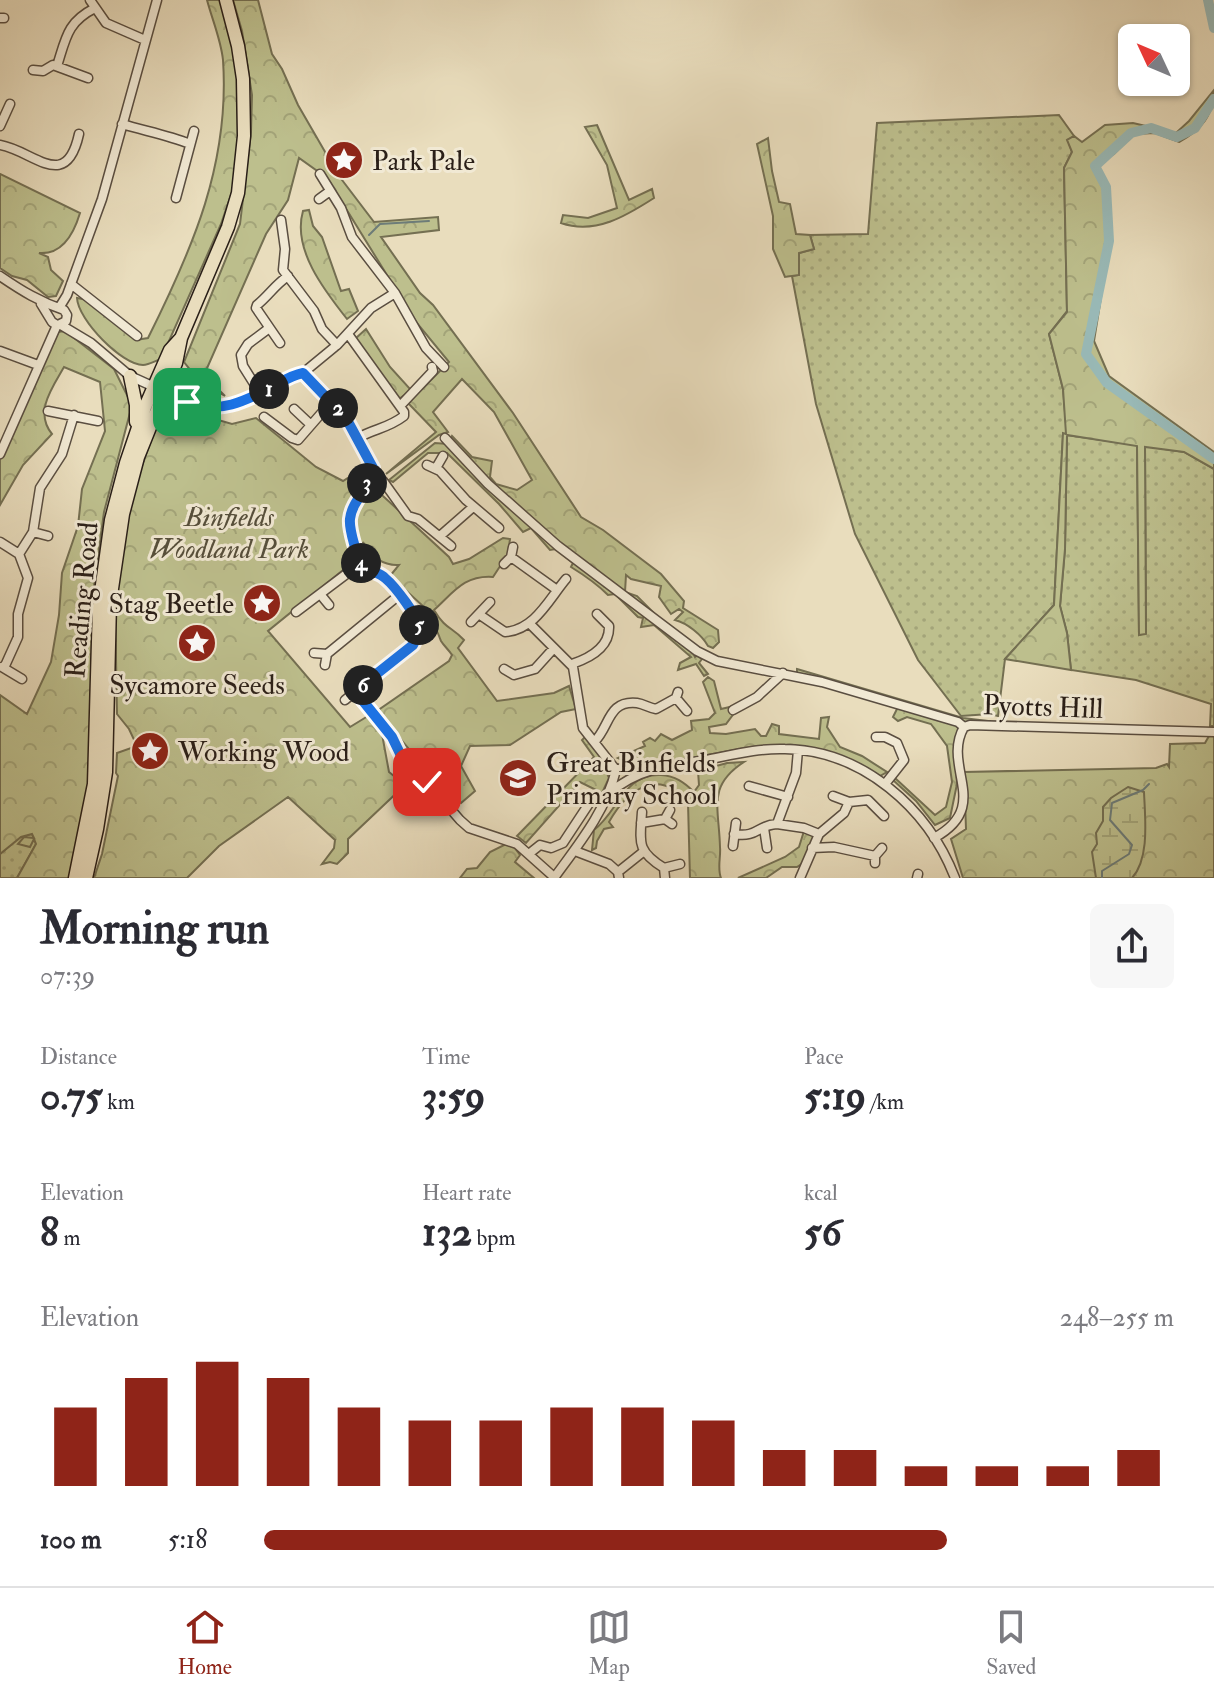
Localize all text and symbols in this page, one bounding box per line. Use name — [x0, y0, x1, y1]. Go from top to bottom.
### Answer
north arrow — [1118, 24, 1190, 96]
map controls — [1118, 24, 1190, 96]
place icon: Park Pale — [323, 139, 365, 181]
place label: Park Pale — [372, 144, 475, 179]
pin — [153, 368, 221, 436]
pin: 1 — [249, 369, 289, 409]
text: 1 — [265, 375, 273, 403]
icon: arrive — [165, 380, 209, 424]
pin: 2 — [318, 388, 358, 428]
text: 2 — [332, 394, 344, 422]
pin: 3 — [347, 463, 387, 503]
text: 3 — [363, 469, 371, 497]
park label: Binfields Woodland Park — [149, 500, 309, 567]
street label: Reading Road — [58, 520, 107, 680]
pin: 4 — [341, 543, 381, 583]
text: 4 — [355, 549, 367, 577]
place icon: Stag Beetle — [241, 582, 283, 624]
place label: Stag Beetle — [109, 587, 234, 622]
pin: 5 — [399, 605, 439, 645]
text: 5 — [414, 611, 424, 639]
place icon: Sycamore Seeds — [176, 622, 218, 664]
pin: 6 — [343, 665, 383, 705]
place label: Sycamore Seeds — [109, 668, 285, 703]
text: 6 — [357, 671, 369, 699]
street label: Pyotts Hill — [982, 688, 1104, 727]
place icon: Working Wood — [129, 730, 171, 772]
place label: Working Wood — [177, 735, 350, 770]
place label: Great Binfields Primary School — [546, 746, 717, 813]
pin — [393, 748, 461, 816]
school or university icon: Great Binfields Primary School — [497, 757, 539, 799]
icon: check — [405, 760, 449, 804]
text: Morning run — [40, 902, 269, 957]
button: share — [1090, 904, 1174, 988]
text: 07:39 — [40, 960, 95, 992]
text: Distance — [40, 1043, 117, 1071]
text: Time — [422, 1043, 470, 1071]
text: Pace — [804, 1043, 843, 1071]
text: 0.75 — [40, 1071, 103, 1122]
text: 3:59 — [422, 1071, 485, 1122]
text: 5:19 — [804, 1071, 866, 1122]
text: km — [103, 1088, 135, 1116]
text: /km — [866, 1088, 904, 1116]
text: Elevation — [40, 1179, 124, 1207]
text: Heart rate — [422, 1179, 512, 1207]
text: kcal — [804, 1179, 838, 1207]
text: 8 — [40, 1207, 59, 1258]
text: 132 — [422, 1207, 472, 1258]
text: 56 — [804, 1207, 842, 1258]
text: m — [59, 1224, 80, 1252]
text: bpm — [472, 1224, 516, 1252]
text: Elevation — [40, 1302, 139, 1334]
text: 248–255 m — [1060, 1302, 1174, 1334]
text: 100 m — [40, 1524, 101, 1556]
text: 5:18 — [168, 1524, 207, 1556]
tab: Home — [178, 1605, 232, 1681]
tab: Map — [587, 1605, 631, 1681]
tab: Saved — [986, 1605, 1036, 1681]

